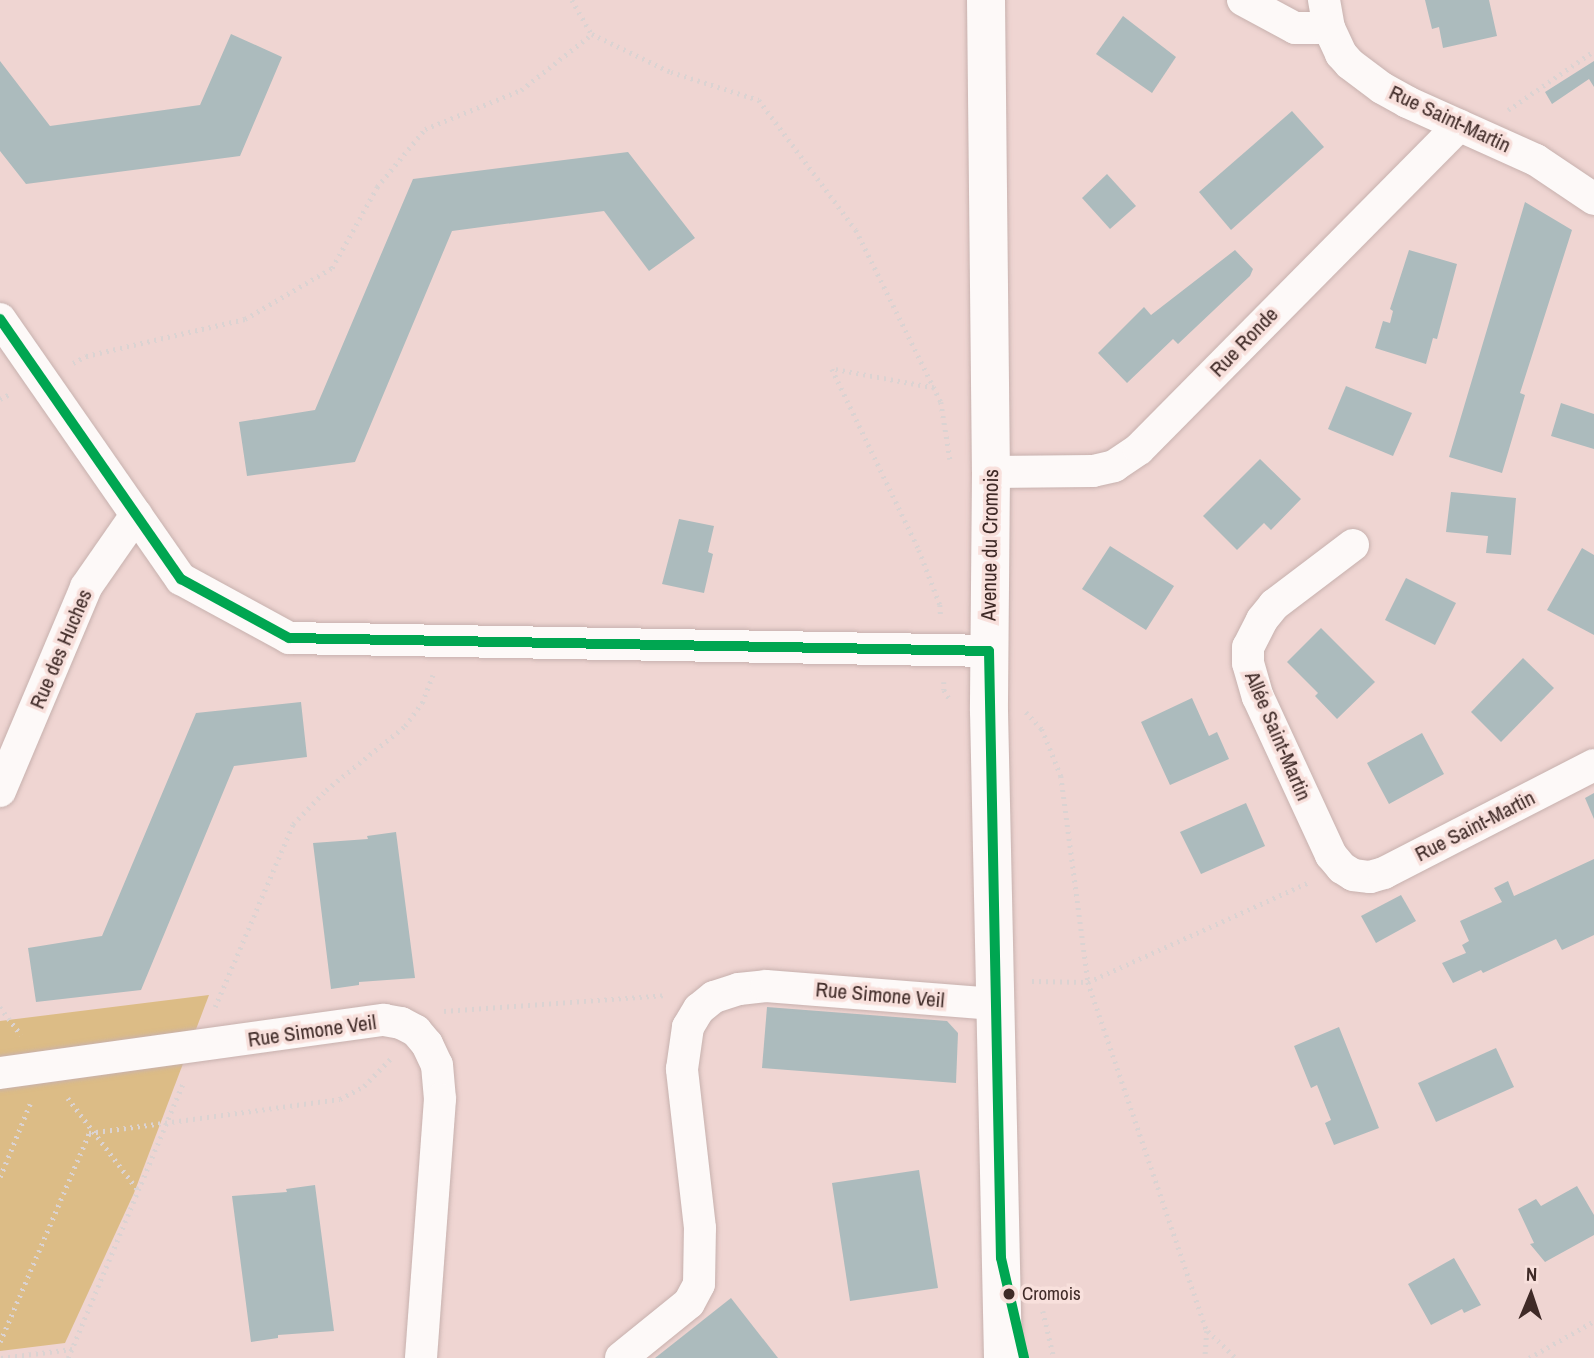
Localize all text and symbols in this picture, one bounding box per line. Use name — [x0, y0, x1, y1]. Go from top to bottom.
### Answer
street label: Rue Saint-Martin — [1385, 80, 1515, 158]
street label: Rue Ronde — [1205, 302, 1283, 382]
street label: Avenue du Cromois — [976, 469, 1004, 621]
street label: Rue des Huches — [25, 585, 97, 713]
street label: Allée Saint-Martin — [1239, 668, 1317, 804]
street label: Rue Saint-Martin — [1411, 785, 1539, 867]
street label: Rue Simone Veil — [815, 977, 945, 1013]
street label: Rue Simone Veil — [246, 1010, 378, 1052]
north arrow — [1496, 1260, 1566, 1330]
text: N — [1526, 1261, 1538, 1287]
place label: Cromois — [1022, 1283, 1081, 1305]
marker: Cromois — [1002, 1287, 1016, 1301]

